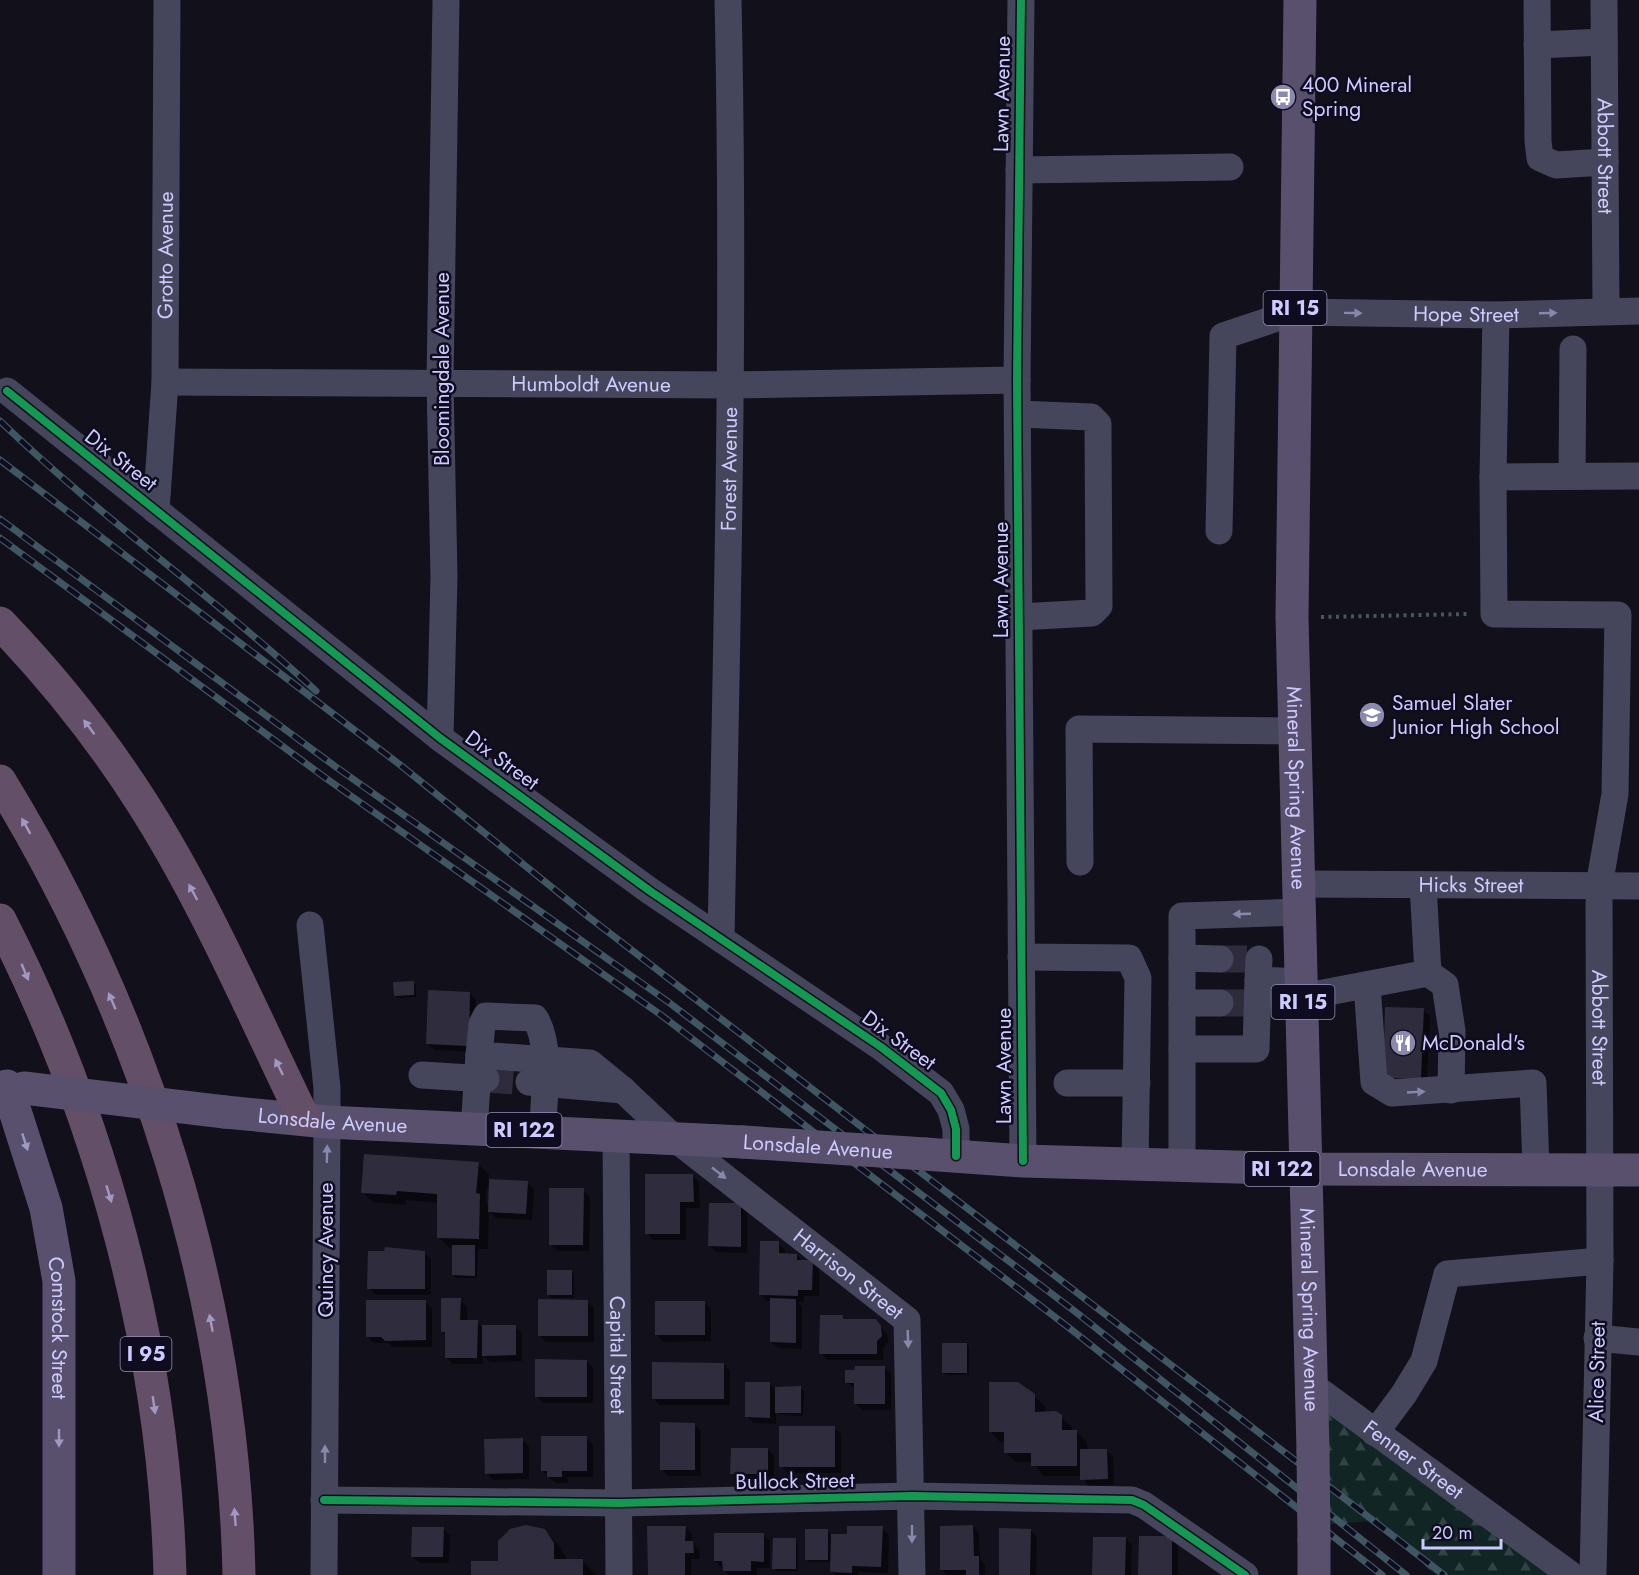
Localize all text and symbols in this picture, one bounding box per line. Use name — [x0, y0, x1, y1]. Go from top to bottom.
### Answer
street label: Lawn Avenue — [986, 35, 1018, 152]
place label: 400 Mineral Spring — [1302, 70, 1412, 124]
bus stop icon: 400 Mineral Spring — [1268, 82, 1298, 112]
street label: Abbott Street — [1590, 98, 1620, 214]
street label: Grotto Avenue — [150, 191, 181, 319]
street label: Bloomingdale Avenue — [427, 272, 457, 466]
road number: RI 15 — [1264, 291, 1326, 325]
street label: Hope Street — [1413, 299, 1519, 330]
one-way arrow — [1344, 308, 1363, 318]
one-way arrow — [1539, 308, 1558, 318]
street label: Humboldt Avenue — [511, 369, 671, 400]
street label: Forest Avenue — [714, 407, 745, 531]
street label: Dix Street — [78, 422, 164, 498]
street label: Lawn Avenue — [986, 522, 1016, 638]
street label: Mineral Spring Avenue — [1279, 686, 1314, 890]
place label: Samuel Slater Junior High School — [1389, 688, 1560, 742]
school or university icon: Samuel Slater Junior High School — [1357, 700, 1387, 730]
one-way arrow — [83, 720, 95, 735]
street label: Dix Street — [459, 723, 545, 797]
one-way arrow — [21, 818, 31, 835]
street label: Hicks Street — [1419, 870, 1523, 900]
one-way arrow — [188, 883, 198, 900]
one-way arrow — [1233, 909, 1252, 919]
one-way arrow — [20, 964, 30, 982]
street label: Abbott Street — [1584, 970, 1615, 1086]
road number: RI 15 — [1272, 985, 1334, 1019]
one-way arrow — [107, 992, 117, 1010]
street label: Dix Street — [856, 1003, 942, 1077]
street label: Lawn Avenue — [989, 1008, 1019, 1124]
restaurant icon: McDonald's — [1388, 1028, 1418, 1058]
place label: McDonald's — [1422, 1028, 1525, 1058]
one-way arrow — [274, 1058, 283, 1075]
one-way arrow — [1406, 1087, 1425, 1096]
street label: Lonsdale Avenue — [256, 1100, 408, 1141]
road number: RI 122 — [486, 1113, 562, 1147]
street label: Lonsdale Avenue — [742, 1127, 894, 1167]
one-way arrow — [21, 1133, 31, 1151]
one-way arrow — [322, 1144, 332, 1163]
road number: RI 122 — [1244, 1152, 1320, 1186]
street label: Lonsdale Avenue — [1338, 1154, 1488, 1185]
one-way arrow — [711, 1167, 727, 1180]
street label: Quincy Avenue — [311, 1182, 341, 1318]
one-way arrow — [104, 1186, 114, 1204]
street label: Mineral Spring Avenue — [1292, 1207, 1327, 1412]
street label: Harrison Street — [787, 1222, 910, 1327]
street label: Comstock Street — [40, 1254, 74, 1399]
street label: Capital Street — [602, 1296, 633, 1414]
one-way arrow — [206, 1314, 215, 1333]
street label: Alice Street — [1581, 1321, 1613, 1423]
one-way arrow — [903, 1330, 912, 1349]
road number: I 95 — [120, 1337, 172, 1371]
one-way arrow — [149, 1396, 158, 1415]
street label: Fenner Street — [1357, 1413, 1469, 1506]
one-way arrow — [54, 1428, 64, 1447]
one-way arrow — [320, 1444, 329, 1463]
street label: Bullock Street — [735, 1465, 855, 1497]
one-way arrow — [231, 1507, 240, 1526]
scale bar — [1423, 1512, 1501, 1550]
text: 20 m — [1432, 1520, 1472, 1546]
one-way arrow — [907, 1525, 917, 1544]

